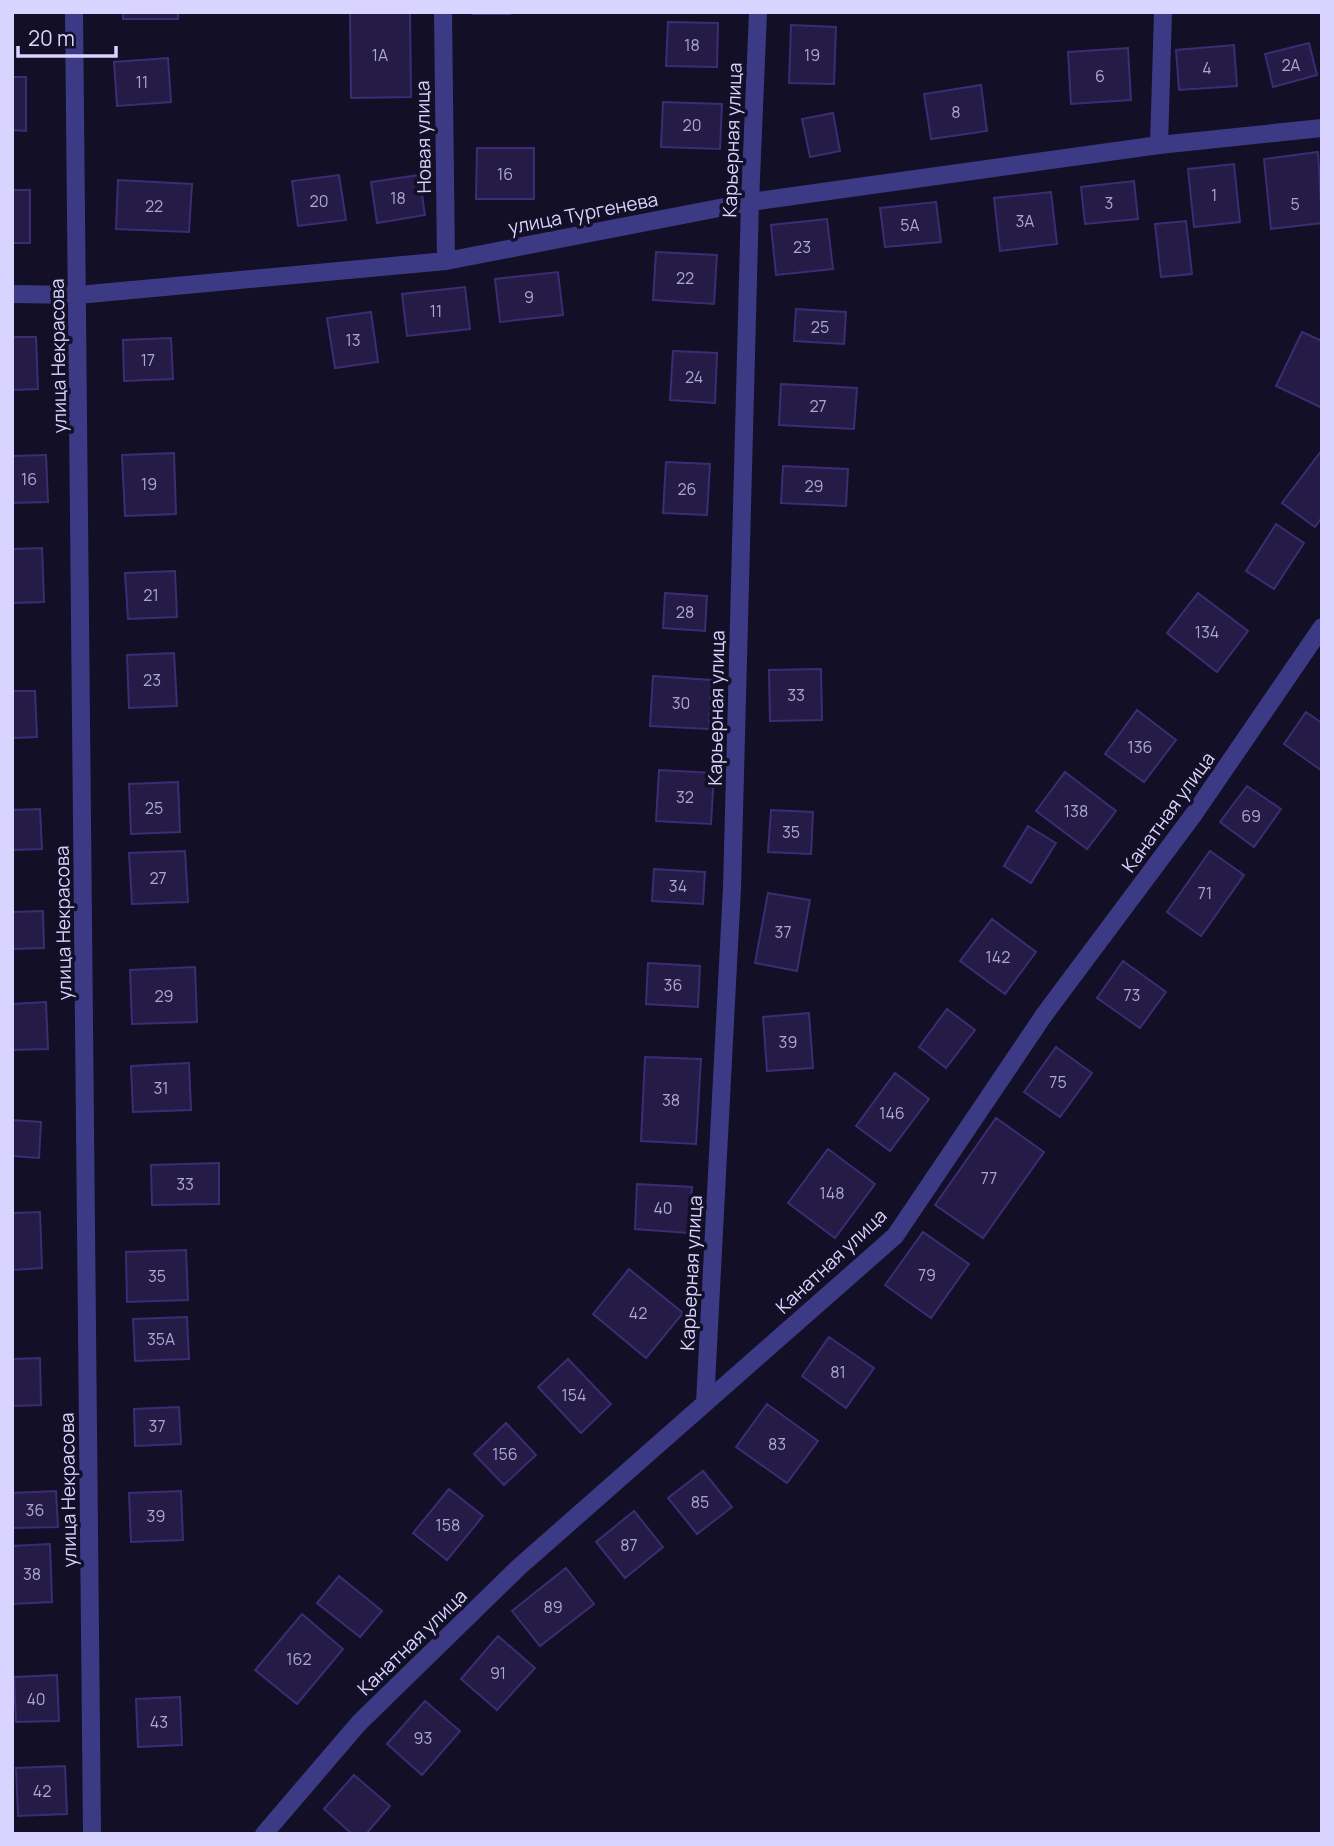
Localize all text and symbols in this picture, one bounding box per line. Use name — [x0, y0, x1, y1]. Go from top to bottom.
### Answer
scale bar — [18, 14, 116, 58]
text: 20 m — [28, 24, 75, 52]
house number: 18 — [684, 34, 700, 56]
house number: 1А — [372, 44, 388, 66]
house number: 19 — [804, 44, 820, 66]
house number: 2А — [1282, 54, 1300, 76]
house number: 4 — [1202, 57, 1212, 79]
street label: Карьерная улица — [716, 62, 748, 218]
house number: 6 — [1095, 65, 1105, 87]
house number: 11 — [136, 71, 148, 93]
street label: Новая улица — [409, 80, 437, 194]
house number: 8 — [951, 101, 961, 123]
house number: 20 — [683, 114, 701, 136]
house number: 16 — [497, 163, 513, 185]
house number: 1 — [1211, 184, 1217, 206]
street label: улица Тургенева — [506, 186, 660, 240]
house number: 18 — [390, 187, 406, 209]
house number: 20 — [310, 190, 328, 212]
house number: 3 — [1105, 192, 1113, 214]
house number: 5 — [1290, 193, 1300, 215]
house number: 22 — [145, 195, 163, 217]
house number: 3А — [1016, 210, 1034, 232]
house number: 5А — [900, 214, 920, 236]
house number: 23 — [793, 236, 811, 258]
house number: 22 — [676, 267, 694, 289]
street label: улица Некрасова — [44, 278, 72, 434]
house number: 9 — [524, 286, 534, 308]
house number: 11 — [430, 300, 442, 322]
house number: 25 — [811, 316, 829, 338]
house number: 13 — [345, 329, 361, 351]
house number: 17 — [141, 349, 155, 371]
house number: 24 — [685, 366, 703, 388]
house number: 27 — [809, 395, 827, 417]
house number: 16 — [21, 468, 37, 490]
house number: 19 — [141, 473, 157, 495]
house number: 29 — [804, 475, 824, 497]
house number: 26 — [677, 478, 697, 500]
house number: 21 — [143, 584, 159, 606]
house number: 28 — [676, 601, 694, 623]
house number: 134 — [1195, 621, 1219, 643]
street label: Карьерная улица — [702, 630, 730, 786]
house number: 23 — [143, 669, 161, 691]
house number: 33 — [787, 684, 805, 706]
house number: 30 — [672, 692, 690, 714]
house number: 136 — [1127, 736, 1153, 758]
street label: Канатная улица — [1115, 747, 1221, 877]
house number: 32 — [676, 786, 694, 808]
house number: 25 — [145, 797, 163, 819]
house number: 138 — [1064, 800, 1088, 822]
house number: 69 — [1241, 805, 1261, 827]
house number: 35 — [782, 821, 800, 843]
street label: улица Некрасова — [49, 845, 77, 1001]
house number: 27 — [149, 867, 167, 889]
house number: 34 — [669, 875, 687, 897]
house number: 71 — [1198, 882, 1212, 904]
house number: 37 — [775, 921, 791, 943]
house number: 142 — [986, 946, 1010, 968]
house number: 36 — [664, 974, 682, 996]
house number: 73 — [1124, 984, 1140, 1006]
house number: 29 — [154, 985, 174, 1007]
house number: 39 — [779, 1031, 797, 1053]
house number: 75 — [1049, 1071, 1067, 1093]
house number: 31 — [153, 1077, 169, 1099]
house number: 38 — [662, 1089, 680, 1111]
house number: 146 — [879, 1102, 905, 1124]
house number: 77 — [981, 1167, 997, 1189]
house number: 33 — [176, 1173, 194, 1195]
house number: 148 — [820, 1182, 844, 1204]
street label: Карьерная улица — [674, 1195, 708, 1351]
house number: 40 — [653, 1197, 673, 1219]
street label: Канатная улица — [770, 1203, 892, 1319]
house number: 79 — [918, 1264, 936, 1286]
house number: 35 — [148, 1265, 166, 1287]
house number: 42 — [629, 1302, 647, 1324]
house number: 35А — [147, 1328, 175, 1350]
house number: 81 — [830, 1361, 846, 1383]
house number: 154 — [562, 1384, 586, 1406]
street label: улица Некрасова — [54, 1412, 82, 1568]
house number: 37 — [149, 1415, 165, 1437]
house number: 83 — [768, 1433, 786, 1455]
house number: 156 — [492, 1443, 518, 1465]
house number: 85 — [691, 1491, 709, 1513]
house number: 36 — [26, 1499, 44, 1521]
house number: 39 — [147, 1505, 165, 1527]
house number: 158 — [436, 1514, 460, 1536]
house number: 87 — [620, 1534, 638, 1556]
house number: 38 — [23, 1563, 41, 1585]
street label: Канатная улица — [352, 1583, 472, 1701]
house number: 89 — [543, 1596, 563, 1618]
house number: 162 — [286, 1648, 312, 1670]
house number: 91 — [490, 1662, 506, 1684]
house number: 40 — [26, 1688, 46, 1710]
house number: 43 — [150, 1711, 168, 1733]
house number: 93 — [414, 1727, 432, 1749]
house number: 42 — [33, 1780, 51, 1802]

